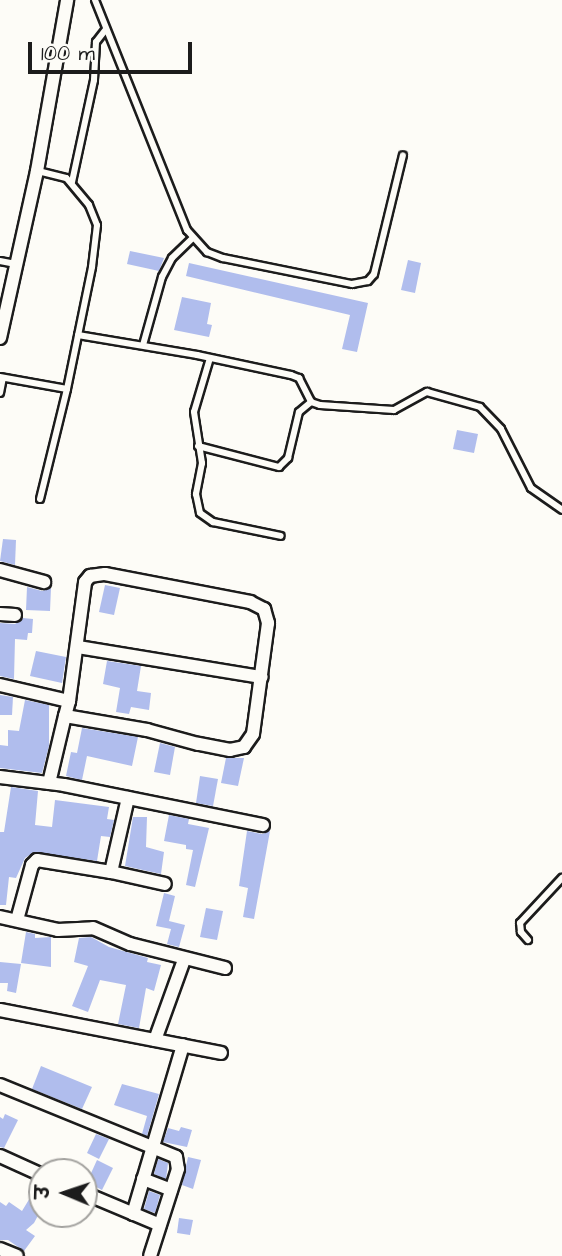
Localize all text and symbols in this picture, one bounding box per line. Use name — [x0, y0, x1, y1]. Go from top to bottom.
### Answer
scale bar — [32, 28, 196, 72]
text: 100 m — [41, 39, 95, 68]
north arrow — [28, 1158, 98, 1228]
text: उ — [30, 1186, 57, 1199]

